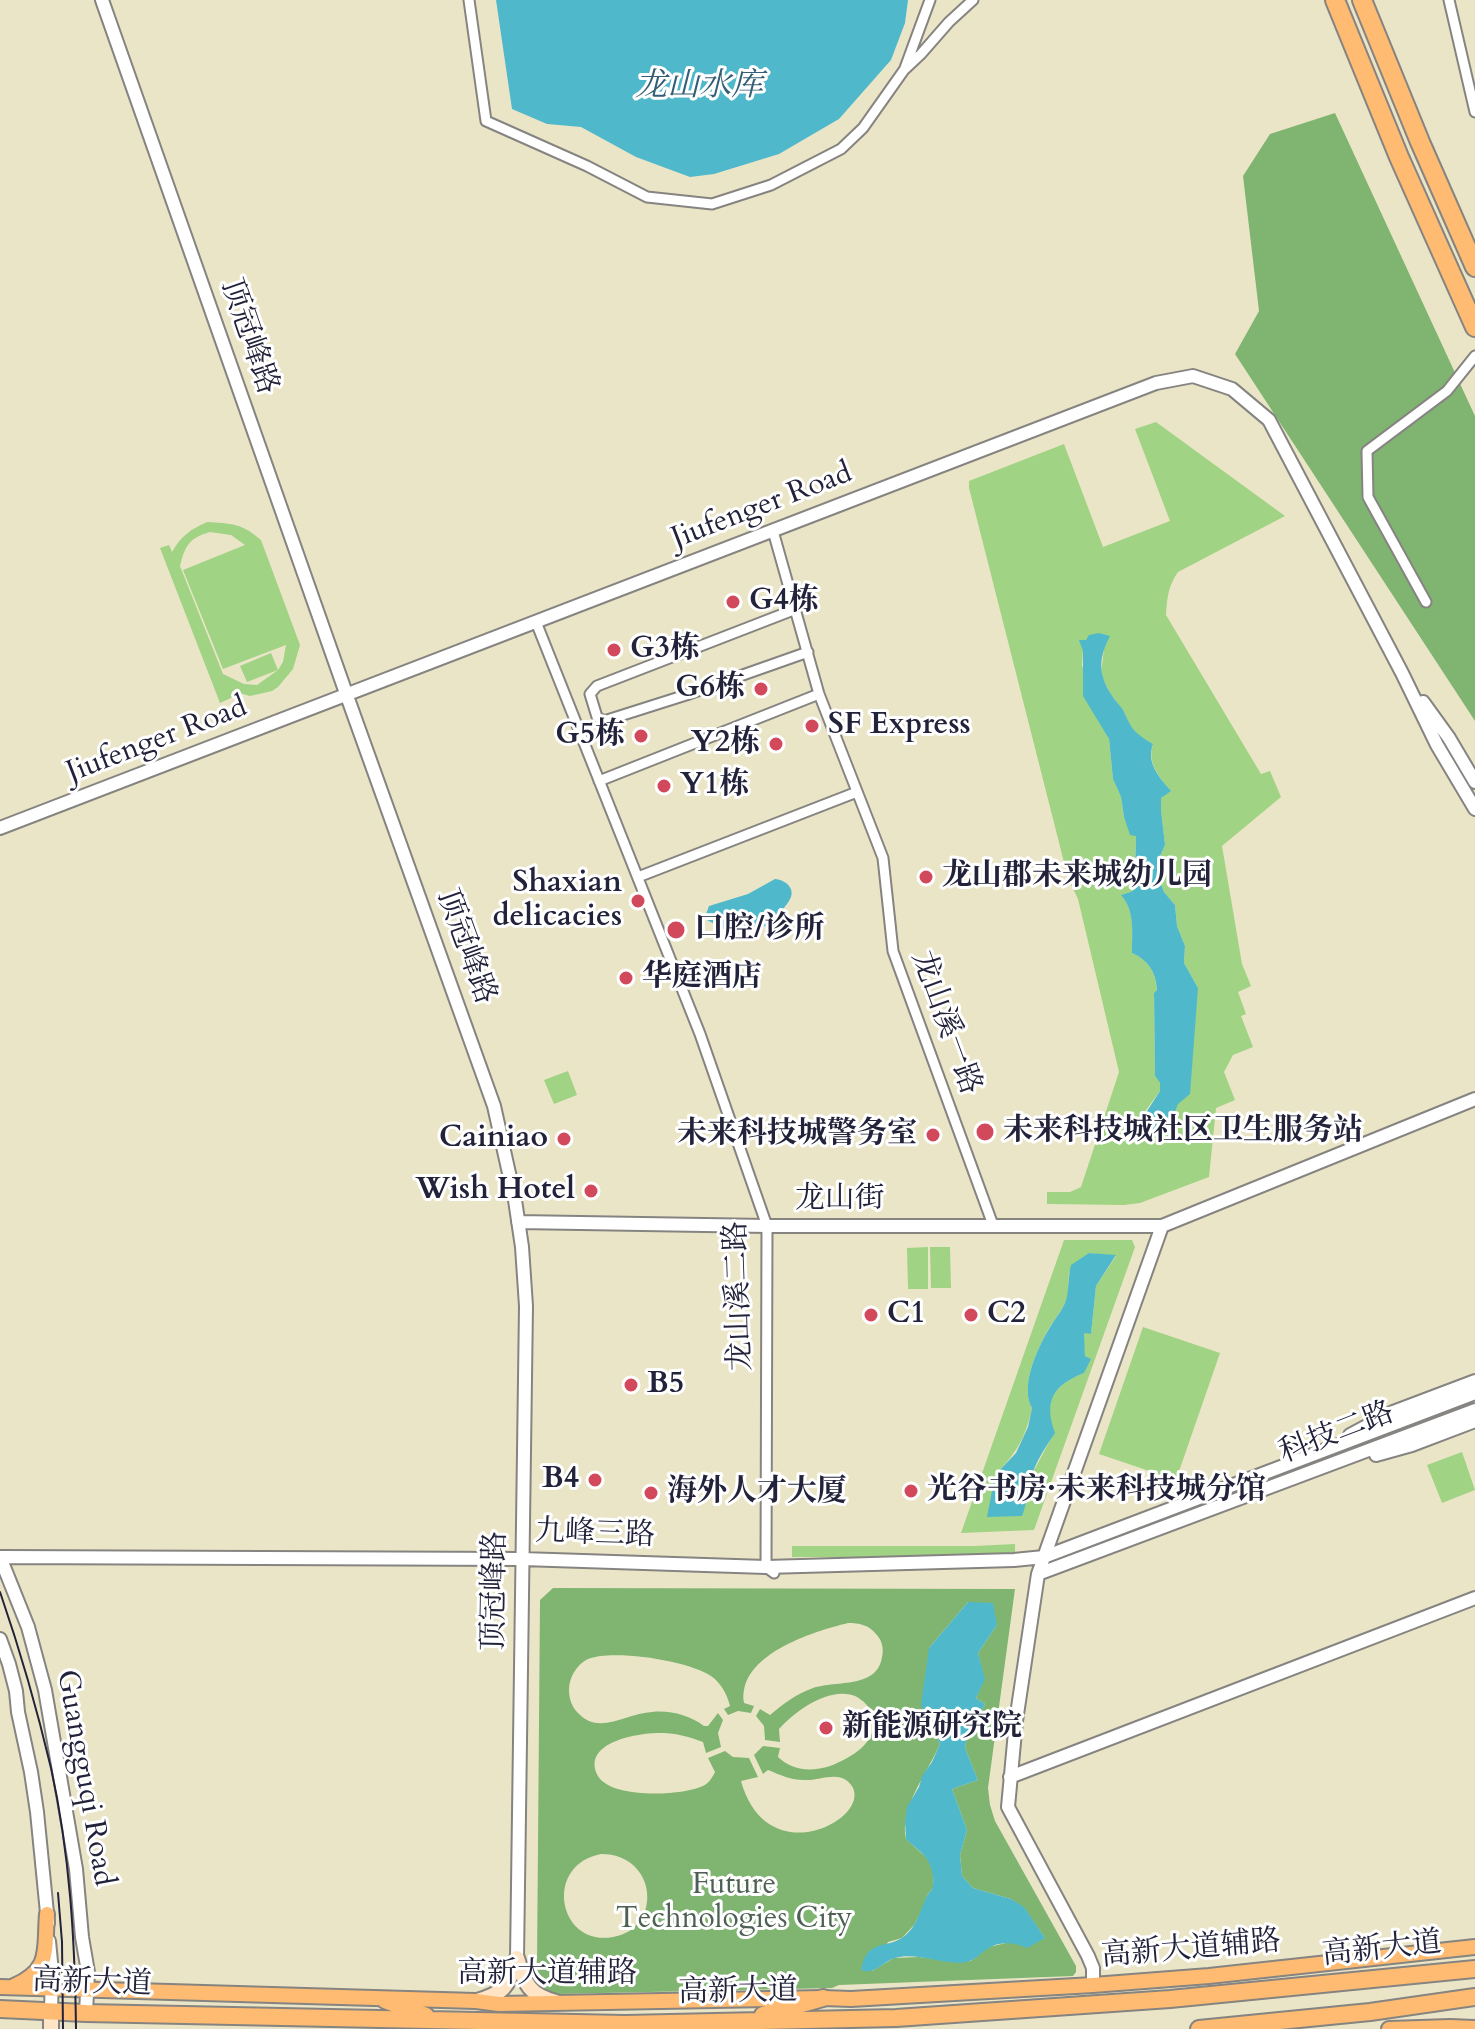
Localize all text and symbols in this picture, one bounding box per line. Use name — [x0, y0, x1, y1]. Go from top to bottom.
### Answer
water label: 龙山水库 — [635, 69, 763, 107]
street label: 顶冠峰路 — [211, 274, 285, 400]
street label: Jiufenger Road — [667, 456, 857, 558]
place label: G4栋 — [749, 584, 819, 620]
marker: G4栋 — [724, 593, 742, 611]
place label: G3栋 — [630, 632, 700, 668]
marker: G3栋 — [605, 641, 623, 659]
place label: G6栋 — [675, 671, 745, 707]
marker: G6栋 — [752, 680, 770, 698]
street label: Jiufenger Road — [62, 690, 252, 792]
place label: SF Express — [828, 708, 971, 744]
marker: SF Express — [803, 717, 821, 735]
place label: G5栋 — [555, 718, 625, 754]
place label: Y2栋 — [691, 726, 760, 762]
marker: G5栋 — [632, 727, 650, 745]
marker: Y2栋 — [767, 735, 785, 753]
place label: Y1栋 — [680, 768, 749, 804]
marker: Y1栋 — [655, 777, 673, 795]
place label: 龙山郡未来城幼儿园 — [942, 859, 1212, 895]
place label: Shaxian delicacies — [492, 866, 622, 936]
marker: 龙山郡未来城幼儿园 — [917, 868, 935, 886]
street label: 顶冠峰路 — [428, 884, 502, 1010]
marker: Shaxian delicacies — [629, 892, 647, 910]
place label: 口腔/诊所 — [694, 912, 825, 948]
marker: 口腔/诊所 — [665, 919, 687, 941]
street label: 龙山溪一路 — [902, 946, 988, 1100]
place label: 华庭酒店 — [642, 960, 762, 996]
marker: 华庭酒店 — [617, 969, 635, 987]
place label: 未来科技城社区卫生服务站 — [1003, 1114, 1363, 1150]
place label: 未来科技城警务室 — [677, 1117, 917, 1153]
place label: Cainiao — [439, 1121, 548, 1157]
marker: 未来科技城社区卫生服务站 — [974, 1121, 996, 1143]
marker: 未来科技城警务室 — [924, 1126, 942, 1144]
marker: Cainiao — [555, 1130, 573, 1148]
place label: Wish Hotel — [415, 1173, 575, 1209]
marker: Wish Hotel — [582, 1182, 600, 1200]
street label: 龙山街 — [795, 1182, 885, 1218]
street label: 龙山溪二路 — [719, 1220, 761, 1372]
place label: C1 — [887, 1297, 926, 1333]
place label: C2 — [987, 1297, 1026, 1333]
marker: C1 — [862, 1306, 880, 1324]
marker: C2 — [962, 1306, 980, 1324]
place label: B5 — [647, 1367, 684, 1403]
marker: B5 — [622, 1376, 640, 1394]
street label: 科技二路 — [1275, 1396, 1399, 1472]
place label: B4 — [542, 1462, 579, 1498]
marker: B4 — [586, 1471, 604, 1489]
place label: 光谷书房·未来科技城分馆 — [927, 1473, 1266, 1509]
place label: 海外人才大厦 — [667, 1475, 847, 1511]
marker: 光谷书房·未来科技城分馆 — [902, 1482, 920, 1500]
marker: 海外人才大厦 — [642, 1484, 660, 1502]
street label: 九峰三路 — [534, 1515, 656, 1555]
street label: 顶冠峰路 — [477, 1531, 515, 1651]
street label: Guangguqi Road — [47, 1667, 121, 1889]
place label: 新能源研究院 — [842, 1710, 1022, 1746]
marker: 新能源研究院 — [817, 1719, 835, 1737]
park label: Future Technologies City — [616, 1868, 852, 1938]
street label: 高新大道辅路 — [1100, 1924, 1282, 1976]
street label: 高新大道 — [1320, 1926, 1444, 1974]
street label: 高新大道辅路 — [457, 1957, 637, 1993]
street label: 高新大道 — [31, 1964, 153, 2004]
street label: 高新大道 — [678, 1974, 798, 2012]

